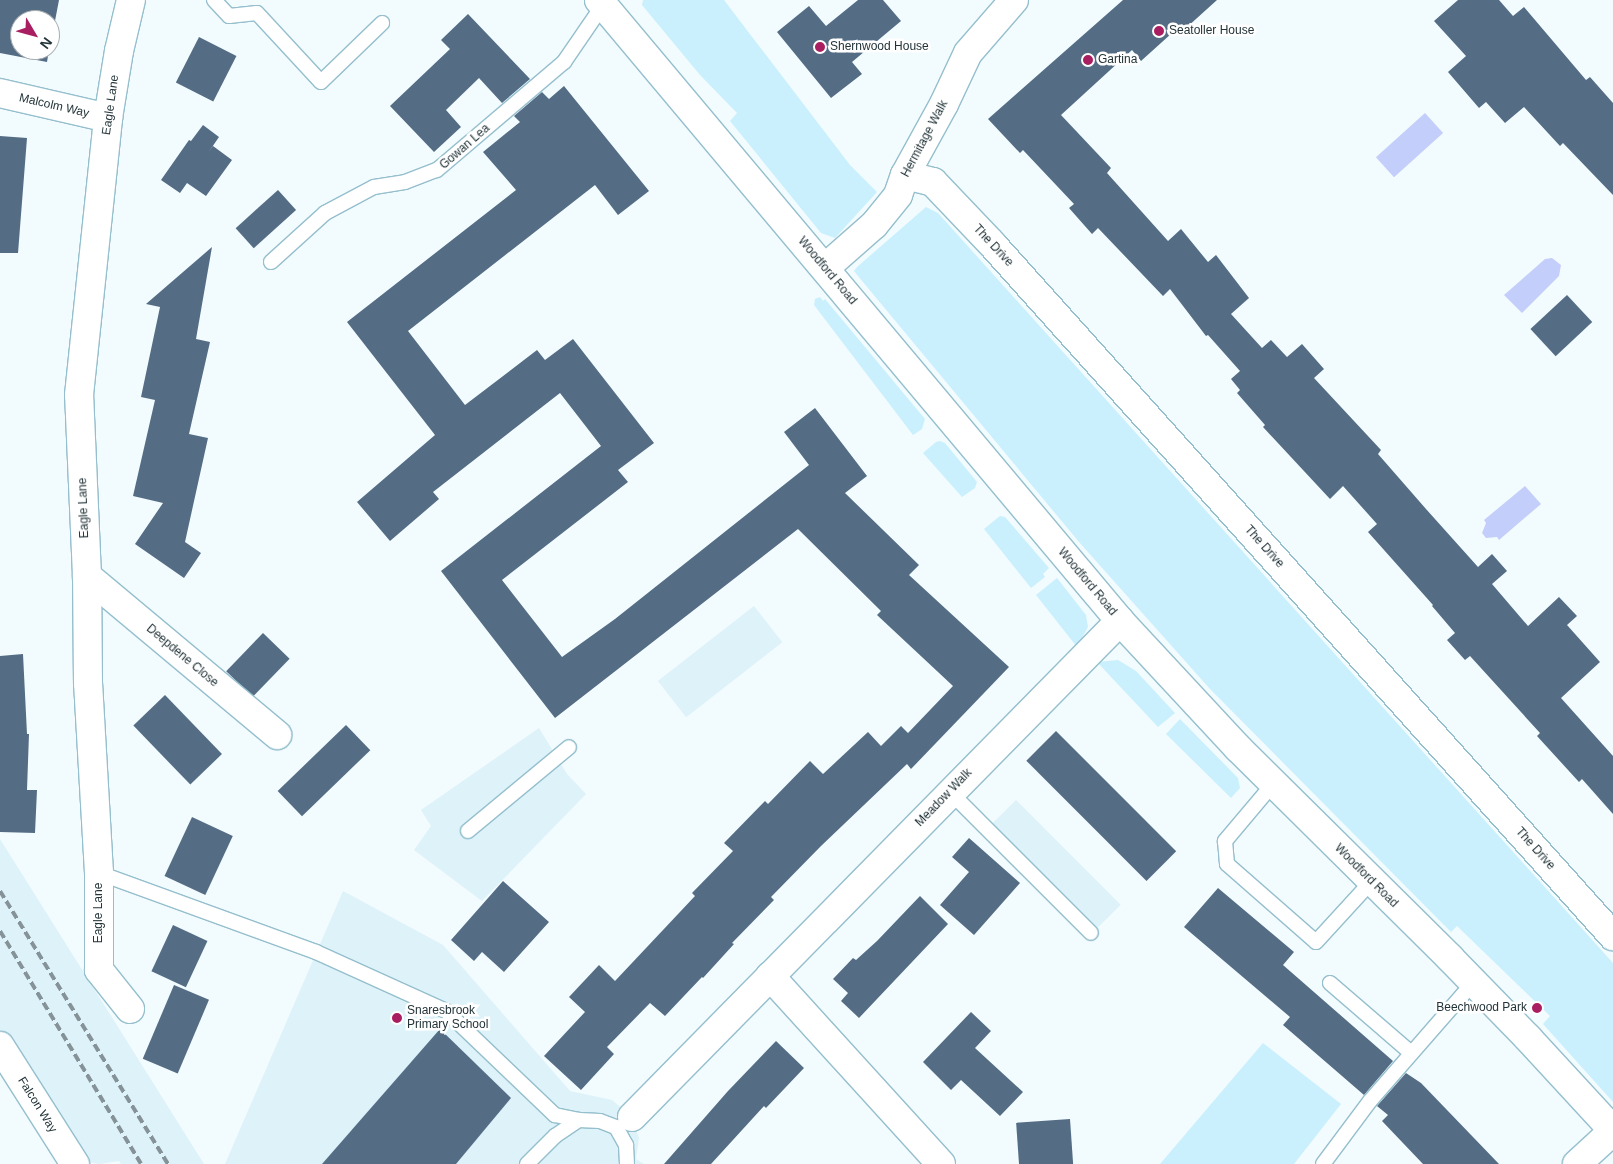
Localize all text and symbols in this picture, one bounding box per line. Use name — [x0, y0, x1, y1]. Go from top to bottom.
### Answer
north arrow — [10, 10, 60, 60]
place label: Seatoller House — [1169, 24, 1254, 38]
marker: Seatoller House — [1153, 25, 1165, 37]
text: N — [37, 35, 56, 52]
place label: Shernwood House — [830, 40, 929, 54]
marker: Shernwood House — [814, 41, 826, 53]
place label: Gartina — [1098, 53, 1137, 67]
marker: Gartina — [1082, 54, 1094, 66]
street label: Eagle Lane — [100, 74, 122, 136]
street label: Malcolm Way — [18, 91, 90, 121]
street label: Hermitage Walk — [899, 98, 951, 180]
street label: Gowan Lea — [437, 121, 493, 173]
street label: The Drive — [970, 222, 1016, 270]
street label: Woodford Road — [795, 234, 859, 308]
street label: Eagle Lane — [76, 477, 92, 539]
street label: The Drive — [1241, 523, 1287, 571]
street label: Woodford Road — [1055, 545, 1119, 619]
street label: Deepdene Close — [143, 622, 221, 690]
street label: Meadow Walk — [913, 766, 975, 830]
street label: The Drive — [1512, 825, 1558, 873]
street label: Woodford Road — [1331, 841, 1401, 911]
street label: Eagle Lane — [92, 883, 106, 943]
place label: Beechwood Park — [1436, 1001, 1527, 1015]
marker: Beechwood Park — [1531, 1002, 1543, 1014]
place label: Snaresbrook Primary School — [407, 1004, 488, 1032]
marker: Snaresbrook Primary School — [391, 1012, 403, 1024]
street label: Falcon Way — [14, 1075, 60, 1135]

